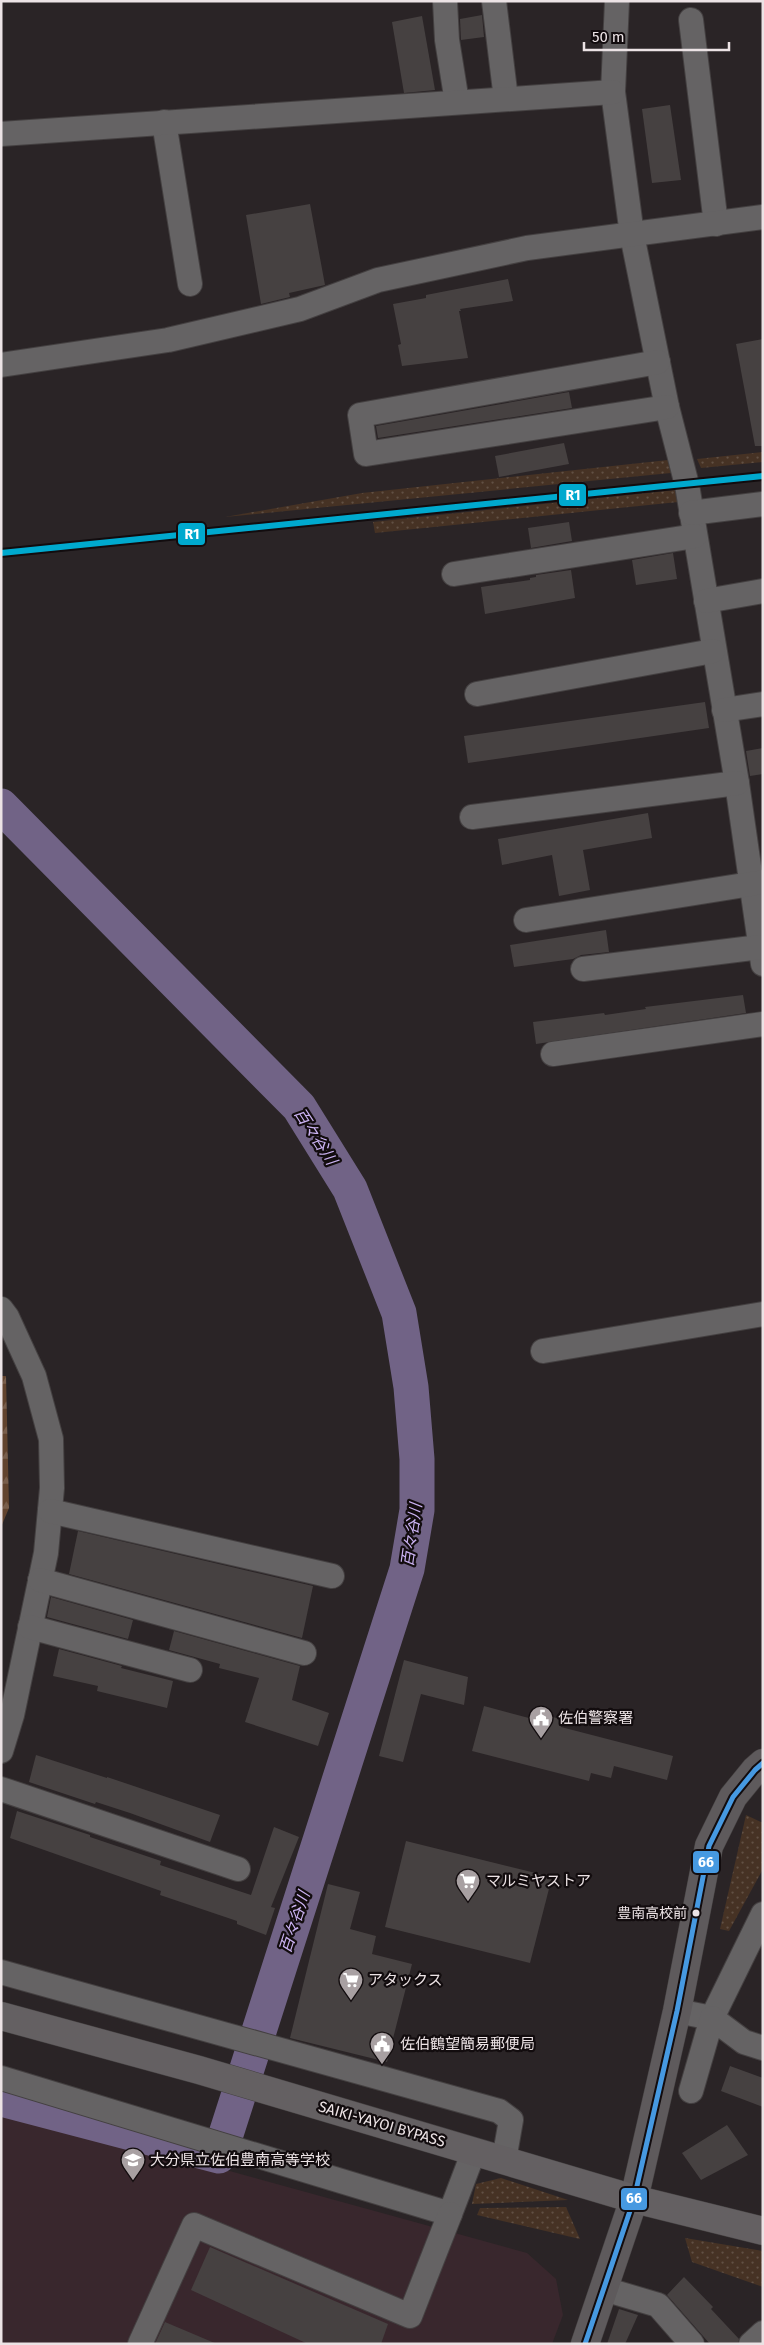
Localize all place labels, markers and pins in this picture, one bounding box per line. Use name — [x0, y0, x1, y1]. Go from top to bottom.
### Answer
public building icon: 佐伯警察署 — [528, 1705, 554, 1739]
place label: 佐伯警察署 — [558, 1709, 633, 1727]
supermarket icon: マルミヤストア — [455, 1868, 481, 1902]
place label: マルミヤストア — [486, 1872, 591, 1890]
place label: 豊南高校前 — [617, 1905, 687, 1922]
marker: 豊南高校前 — [691, 1908, 701, 1918]
supermarket icon: アタックス — [338, 1967, 364, 2001]
place label: アタックス — [368, 1971, 443, 1989]
public building icon: 佐伯鶴望簡易郵便局 — [369, 2031, 395, 2065]
place label: 佐伯鶴望簡易郵便局 — [400, 2035, 535, 2053]
school or university icon: 大分県立佐伯豊南高等学校 — [120, 2147, 146, 2181]
place label: 大分県立佐伯豊南高等学校 — [150, 2151, 330, 2169]

